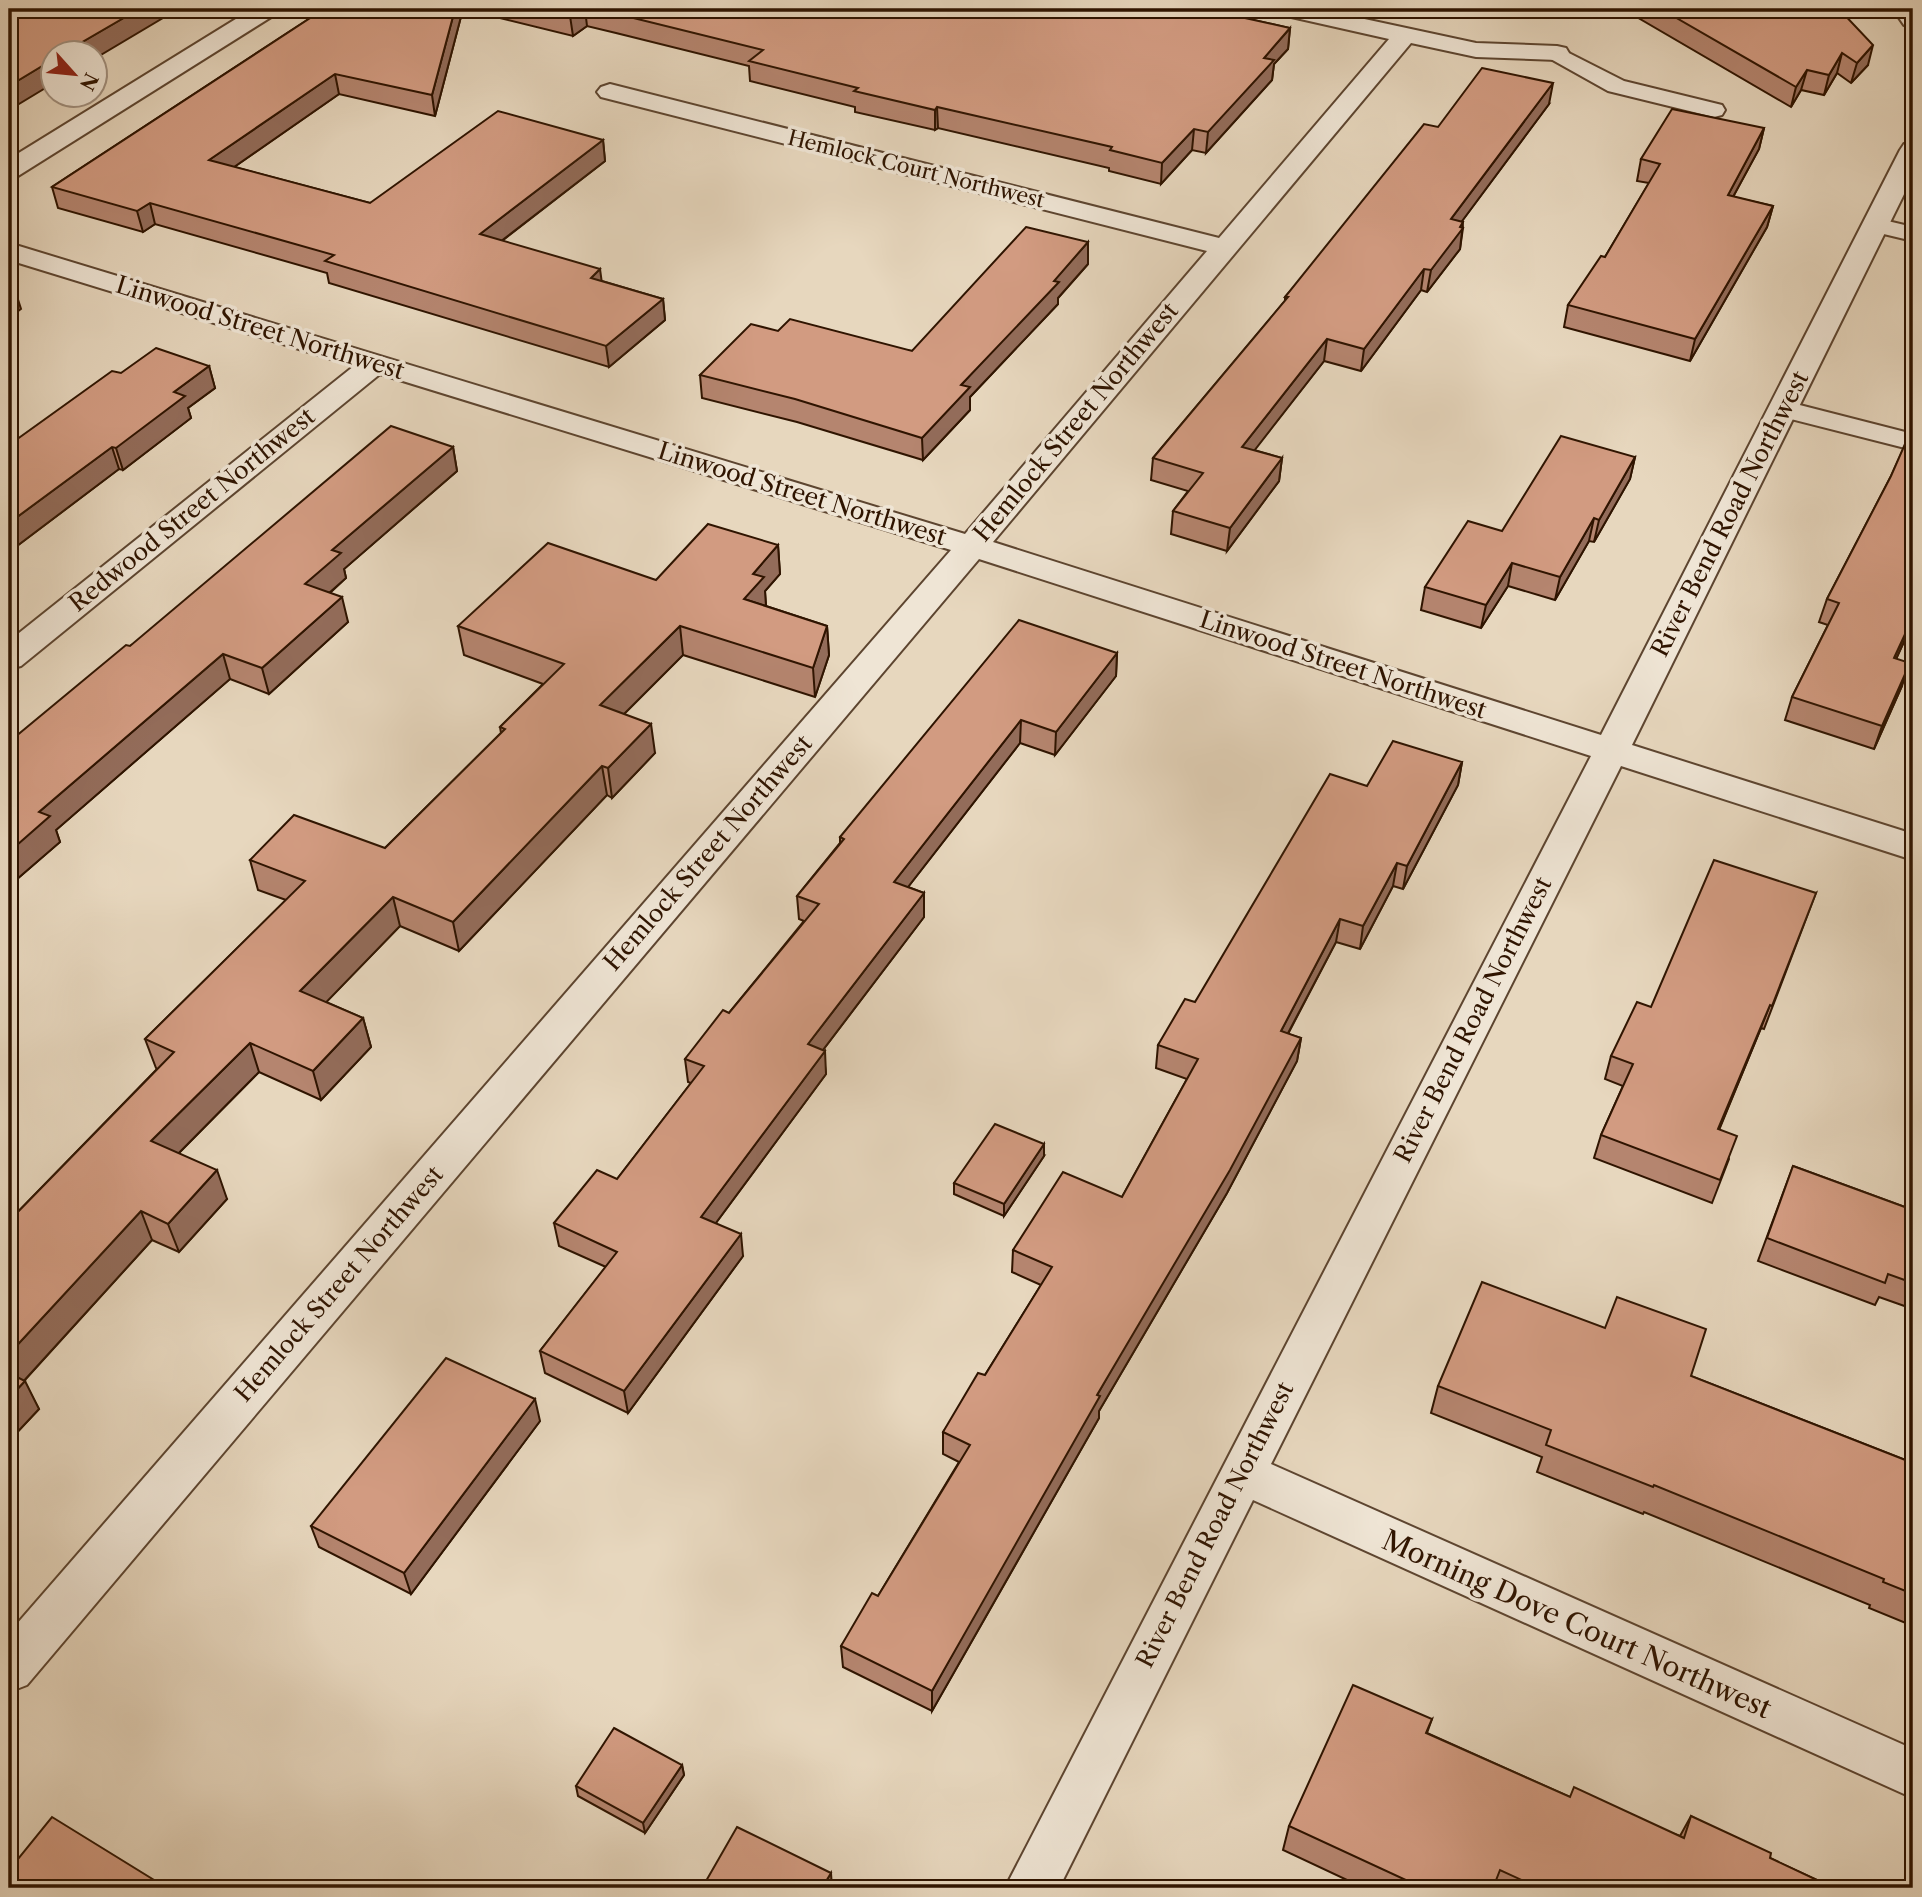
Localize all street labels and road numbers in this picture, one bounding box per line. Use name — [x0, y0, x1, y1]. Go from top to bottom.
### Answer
street label: Hemlock Court Northwest — [785, 124, 1048, 213]
street label: Linwood Street Northwest — [113, 270, 408, 385]
street label: Hemlock Street Northwest — [967, 296, 1184, 547]
street label: River Bend Road Northwest — [1645, 366, 1815, 661]
street label: Redwood Street Northwest — [63, 401, 321, 618]
street label: Linwood Street Northwest — [655, 436, 950, 551]
street label: Linwood Street Northwest — [1196, 604, 1491, 725]
street label: Hemlock Street Northwest — [597, 729, 818, 976]
street label: River Bend Road Northwest — [1388, 872, 1558, 1167]
street label: Hemlock Street Northwest — [228, 1160, 449, 1407]
street label: River Bend Road Northwest — [1130, 1377, 1300, 1672]
street label: Morning Dove Court Northwest — [1377, 1523, 1777, 1725]

